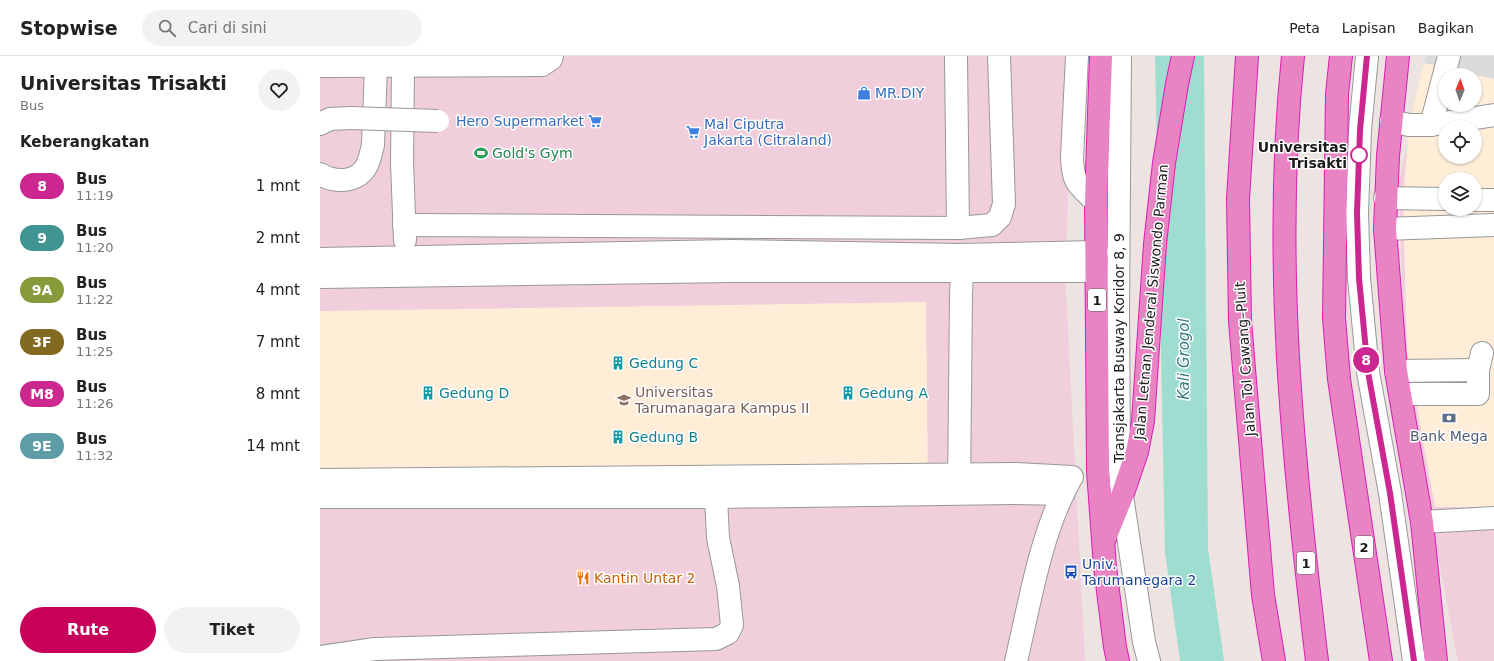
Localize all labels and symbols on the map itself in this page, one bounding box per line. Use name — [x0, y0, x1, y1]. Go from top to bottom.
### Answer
north arrow — [1438, 68, 1482, 112]
shop icon: MR.DIY — [856, 85, 872, 101]
place label: MR.DIY — [875, 85, 925, 101]
place label: Hero Supermarket — [456, 113, 585, 129]
supermarket icon: Hero Supermarket — [587, 113, 603, 129]
place label: Mal Ciputra Jakarta (Citraland) — [703, 116, 832, 148]
supermarket icon: Mal Ciputra Jakarta (Citraland) — [685, 124, 701, 140]
place label: Universitas Trisakti — [1258, 139, 1347, 171]
sports icon: Gold's Gym — [473, 145, 489, 161]
place label: Gold's Gym — [492, 145, 573, 161]
marker: Universitas Trisakti — [1350, 146, 1368, 164]
street label: Jalan Letnan Jenderal Siswondo Parman — [1131, 164, 1171, 441]
street label: Transjakarta Busway Koridor 8, 9 — [1111, 233, 1127, 464]
street label: Jalan Tol Cawang–Pluit — [1232, 280, 1258, 438]
road number: 1 — [1088, 289, 1106, 311]
water label: Kali Grogol — [1175, 317, 1193, 400]
line badge: 8 — [1353, 347, 1379, 373]
building icon: Gedung C — [610, 355, 626, 371]
place label: Gedung C — [629, 355, 698, 371]
place label: Universitas Tarumanagara Kampus II — [634, 384, 809, 416]
building icon: Gedung D — [420, 385, 436, 401]
place label: Gedung D — [439, 385, 509, 401]
building icon: Gedung A — [840, 385, 856, 401]
place label: Gedung A — [859, 385, 928, 401]
school or university icon: Universitas Tarumanagara Kampus II — [616, 392, 632, 408]
bank icon: Bank Mega — [1441, 410, 1457, 426]
place label: Bank Mega — [1410, 428, 1488, 444]
building icon: Gedung B — [610, 429, 626, 445]
place label: Gedung B — [629, 429, 698, 445]
road number: 2 — [1355, 536, 1373, 558]
road number: 1 — [1297, 552, 1315, 574]
place label: Univ. Tarumanegara 2 — [1081, 556, 1196, 588]
bus stop icon: Univ. Tarumanegara 2 — [1063, 564, 1079, 580]
restaurant icon: Kantin Untar 2 — [575, 570, 591, 586]
place label: Kantin Untar 2 — [594, 570, 695, 586]

